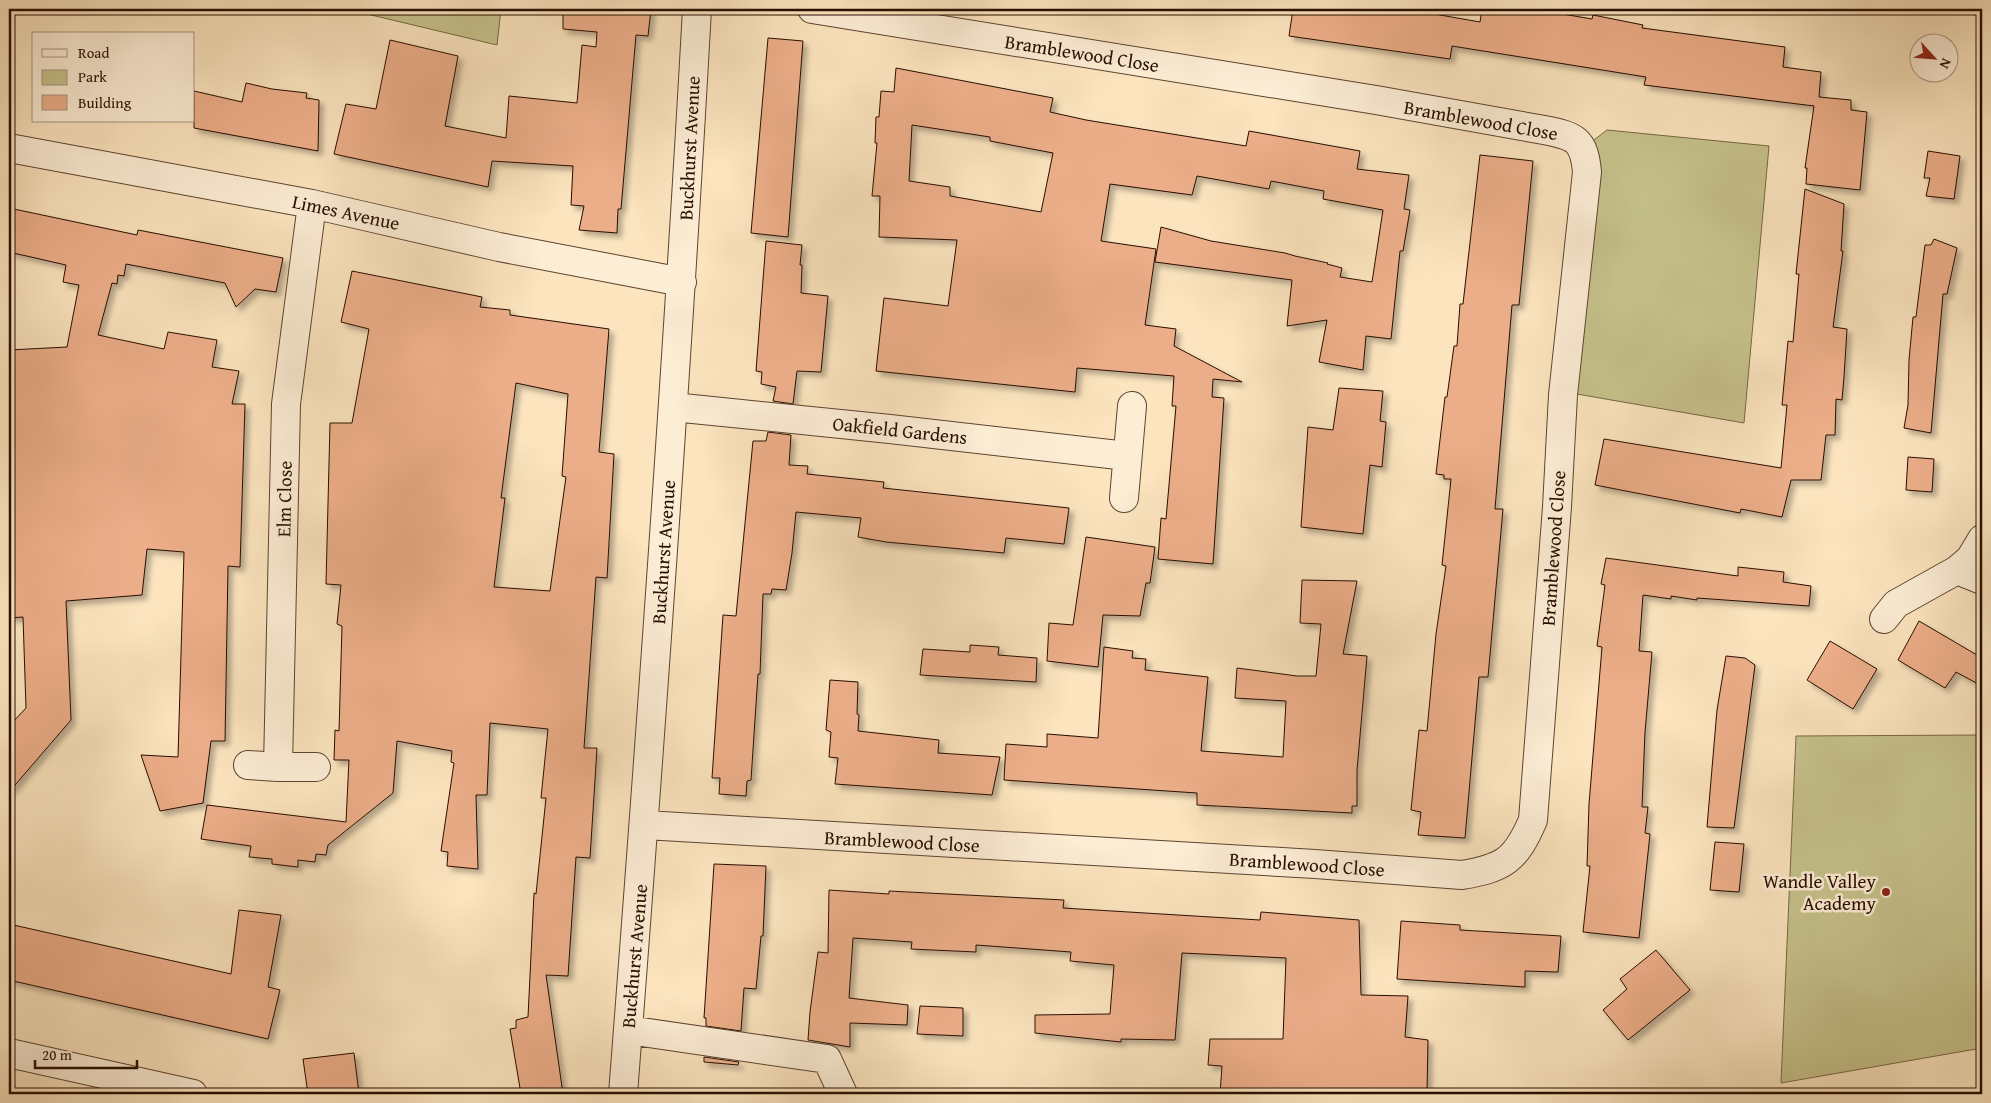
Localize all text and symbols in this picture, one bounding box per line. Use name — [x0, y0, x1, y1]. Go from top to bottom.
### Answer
street label: Bramblewood Close — [1003, 27, 1161, 79]
legend — [32, 32, 195, 122]
north arrow — [1908, 32, 1958, 82]
text: Road — [78, 42, 109, 63]
text: N — [1934, 55, 1957, 73]
text: Park — [78, 66, 107, 87]
street label: Buckhurst Avenue — [671, 75, 707, 221]
text: Building — [78, 92, 132, 113]
street label: Bramblewood Close — [1402, 93, 1560, 147]
street label: Limes Avenue — [290, 187, 402, 237]
street label: Oakfield Gardens — [831, 409, 969, 451]
street label: Elm Close — [269, 460, 299, 537]
street label: Bramblewood Close — [1534, 469, 1572, 627]
street label: Buckhurst Avenue — [644, 479, 682, 625]
street label: Bramblewood Close — [824, 823, 981, 859]
street label: Bramblewood Close — [1228, 845, 1386, 883]
place label: Wandle Valley Academy — [1763, 867, 1877, 917]
street label: Buckhurst Avenue — [614, 883, 654, 1029]
marker: Wandle Valley Academy — [1880, 886, 1892, 898]
scale bar — [35, 1038, 138, 1070]
text: 20 m — [42, 1044, 73, 1065]

